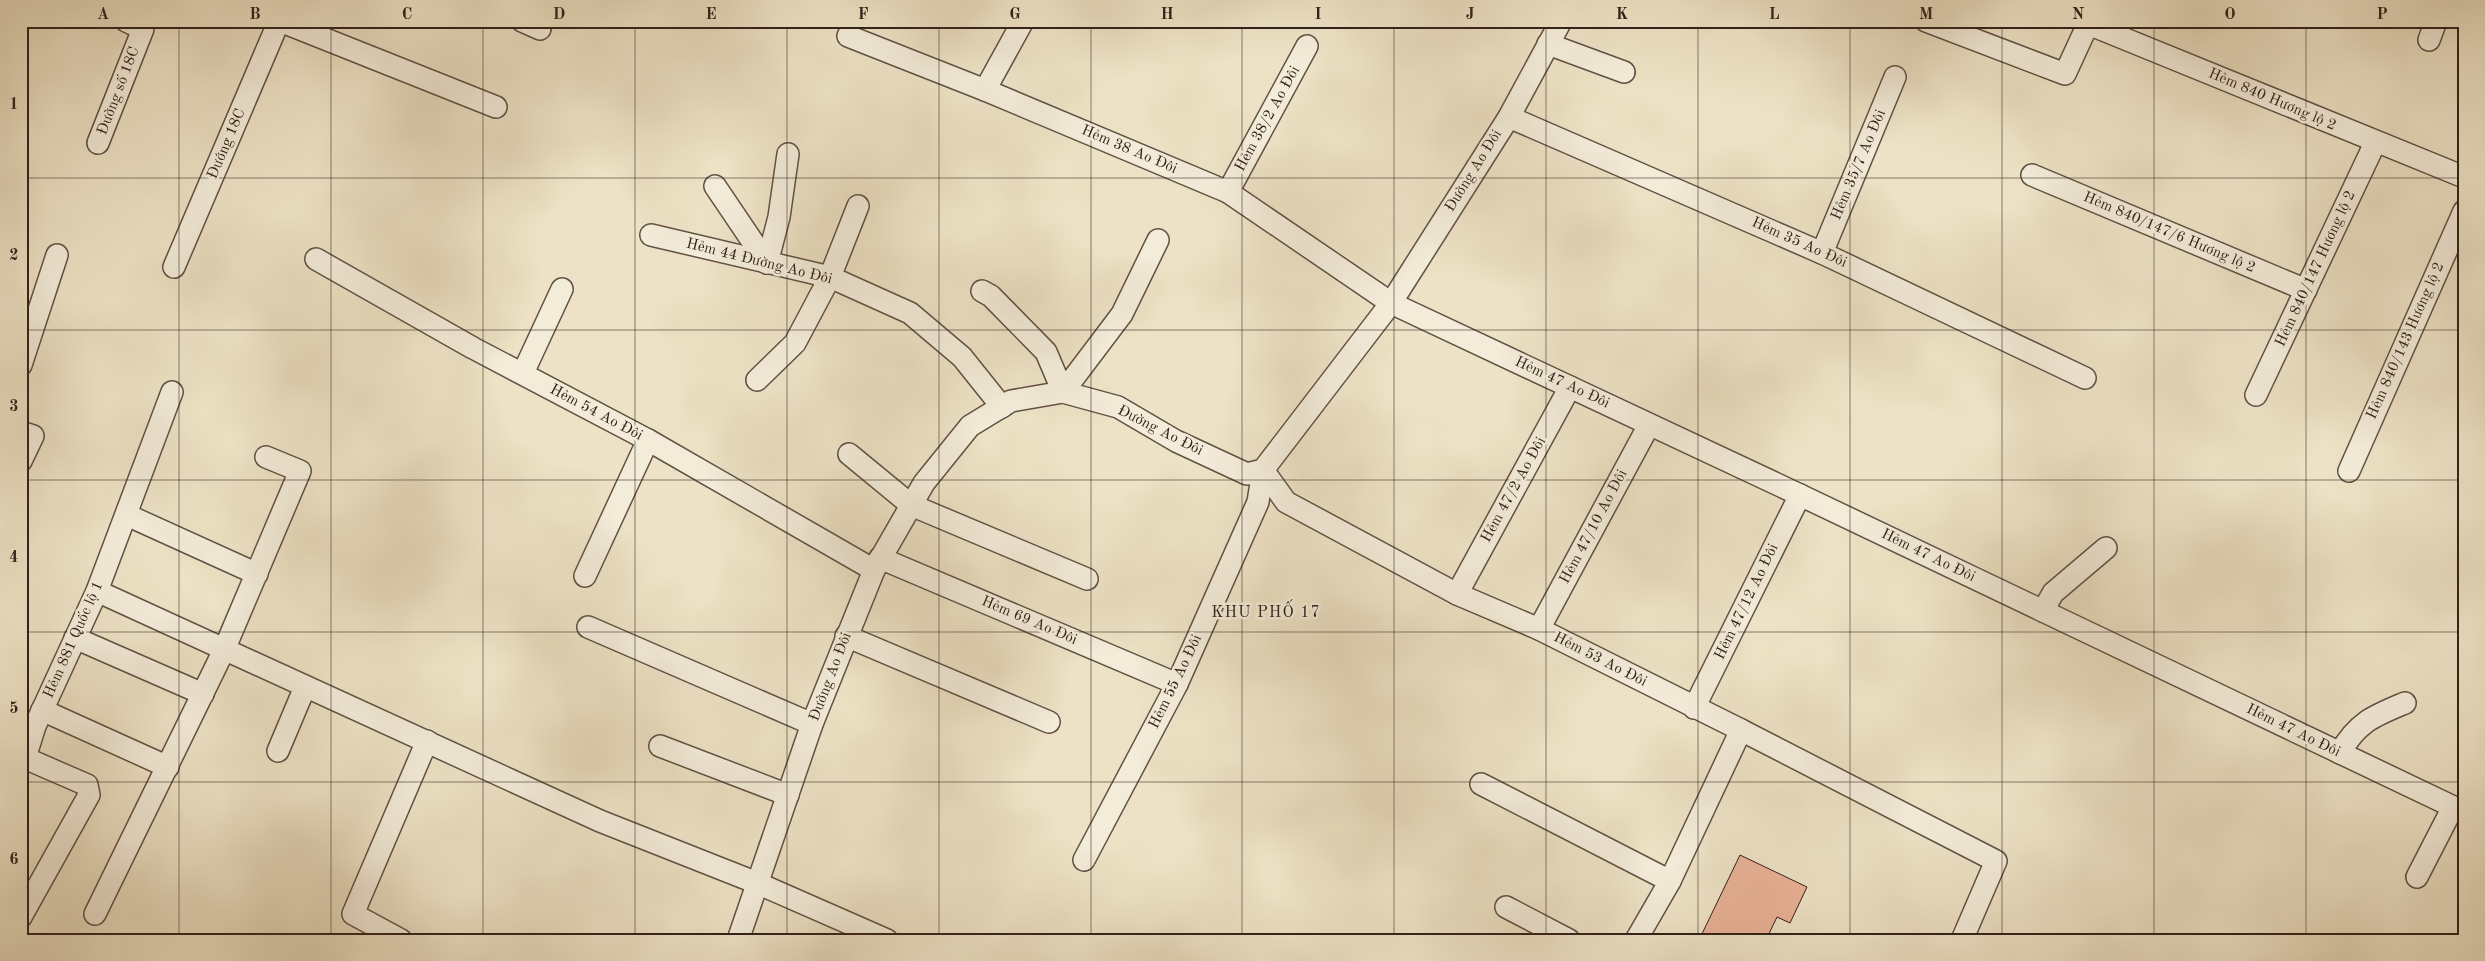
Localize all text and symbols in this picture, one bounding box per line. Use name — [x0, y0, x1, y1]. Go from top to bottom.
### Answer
text: A — [97, 7, 109, 23]
text: B — [249, 7, 261, 23]
text: C — [402, 7, 412, 23]
text: D — [553, 7, 565, 23]
text: E — [705, 7, 717, 23]
text: F — [858, 7, 869, 23]
text: G — [1009, 7, 1021, 23]
text: H — [1160, 7, 1174, 23]
text: I — [1314, 7, 1322, 23]
text: J — [1466, 7, 1475, 23]
text: K — [1616, 7, 1628, 23]
text: L — [1769, 7, 1780, 23]
text: M — [1919, 7, 1933, 23]
text: N — [2072, 7, 2085, 23]
text: O — [2224, 7, 2236, 23]
text: P — [2376, 7, 2388, 23]
street label: Đường số 18C — [94, 45, 143, 137]
street label: Hẻm 38/2 Ao Đôi — [1233, 64, 1303, 174]
street label: Hẻm 840 Hương lộ 2 — [2206, 66, 2338, 134]
text: 1 — [9, 97, 19, 113]
street label: Đướng 18C — [205, 107, 249, 181]
street label: Hẻm 35/7 Ao Đôi — [1829, 108, 1889, 222]
street label: Hẻm 38 Ao Đôi — [1079, 123, 1179, 177]
street label: Đường Ao Đôi — [1443, 127, 1505, 215]
street label: Hẻm 840/147 Hương lộ 2 — [2273, 189, 2359, 349]
street label: Hẻm 840/147/6 Hương lộ 2 — [2081, 190, 2257, 276]
street label: Hẻm 35 Ao Đôi — [1749, 215, 1849, 271]
street label: Hẻm 44 Đường Ao Đôi — [684, 237, 834, 287]
text: 2 — [9, 248, 19, 264]
street label: Hẻm 840/143 Hương lộ 2 — [2365, 260, 2447, 422]
street label: Hẻm 47 Ao Đôi — [1512, 355, 1612, 411]
street label: Hẻm 54 Ao Đôi — [547, 382, 645, 444]
text: 3 — [9, 399, 19, 415]
street label: Đường Ao Đôi — [1115, 403, 1205, 459]
street label: Hẻm 47/2 Ao Đôi — [1479, 435, 1549, 545]
street label: Hẻm 47/10 Ao Đôi — [1558, 468, 1630, 586]
street label: Hẻm 47 Ao Đôi — [1879, 527, 1977, 585]
street label: Hẻm 47/12 Ao Đôi — [1712, 542, 1782, 662]
text: 4 — [9, 550, 19, 566]
street label: Hẻm 881 Quốc lộ 1 — [41, 579, 107, 701]
street label: Hẻm 69 Ao Đôi — [979, 594, 1079, 648]
district label: KHU PHỐ 17 — [1211, 599, 1321, 621]
street label: Hẻm 53 Ao Đôi — [1551, 630, 1649, 690]
street label: Đường Ao Đôi — [807, 631, 855, 723]
street label: Hẻm 55 Ao Đôi — [1147, 633, 1205, 731]
text: 5 — [9, 701, 19, 717]
street label: Hẻm 47 Ao Đôi — [2244, 702, 2342, 760]
text: 6 — [9, 852, 19, 868]

